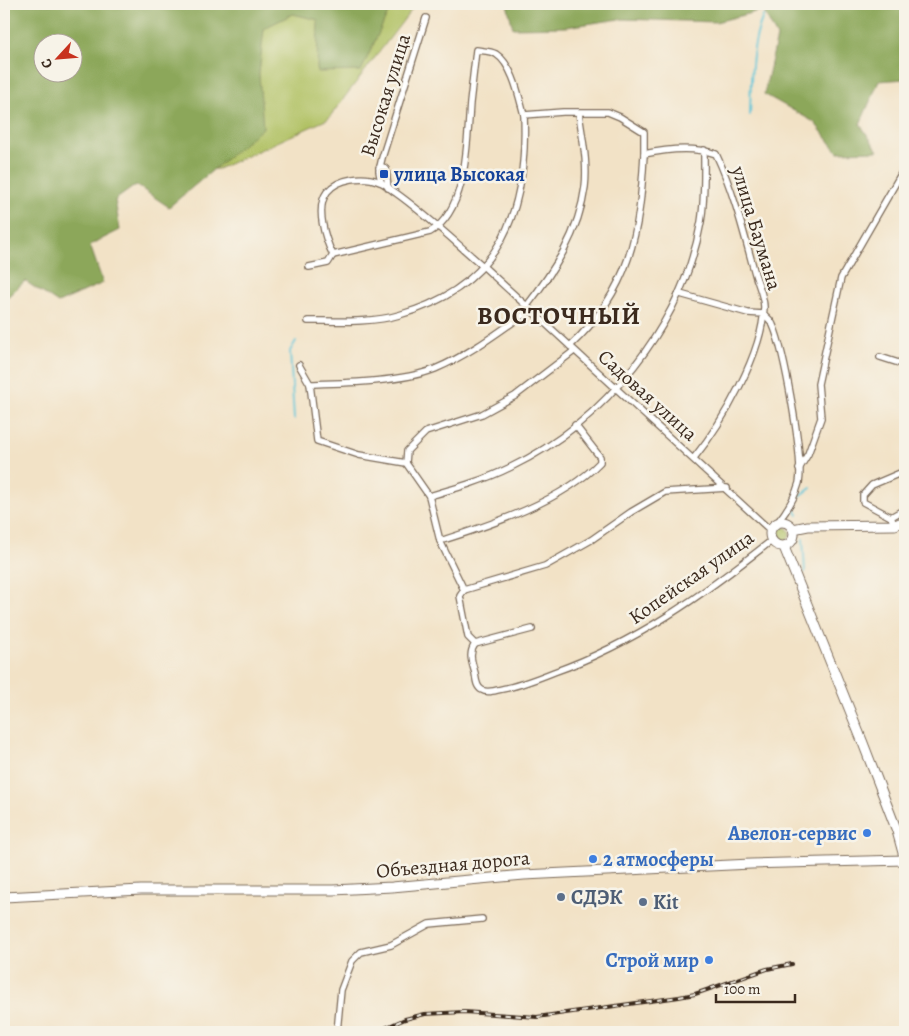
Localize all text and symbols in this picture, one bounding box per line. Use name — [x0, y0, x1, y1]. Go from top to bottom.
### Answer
street label: Высокая улица — [354, 30, 417, 160]
north arrow — [32, 32, 82, 82]
text: С — [36, 55, 57, 72]
place label: улица Высокая — [393, 161, 525, 188]
street label: улица Баумана — [725, 162, 788, 294]
marker: улица Высокая — [378, 168, 390, 180]
district label: ВОСТОЧНЫЙ — [477, 299, 641, 333]
street label: Садовая улица — [592, 343, 704, 448]
street label: Копейская улица — [623, 524, 760, 631]
place label: Авелон-сервис — [727, 820, 857, 847]
marker: Авелон-сервис — [861, 827, 873, 839]
street label: Объездная дорога — [375, 844, 532, 885]
place label: 2 атмосферы — [603, 846, 714, 873]
marker: 2 атмосферы — [587, 853, 599, 865]
place label: СДЭК — [571, 884, 623, 911]
place label: Kit — [653, 889, 679, 916]
marker: СДЭК — [555, 891, 567, 903]
marker: Kit — [637, 896, 649, 908]
place label: Строй мир — [605, 947, 699, 974]
marker: Строй мир — [703, 954, 715, 966]
scale bar — [716, 971, 795, 1003]
text: 100 m — [724, 979, 761, 999]

